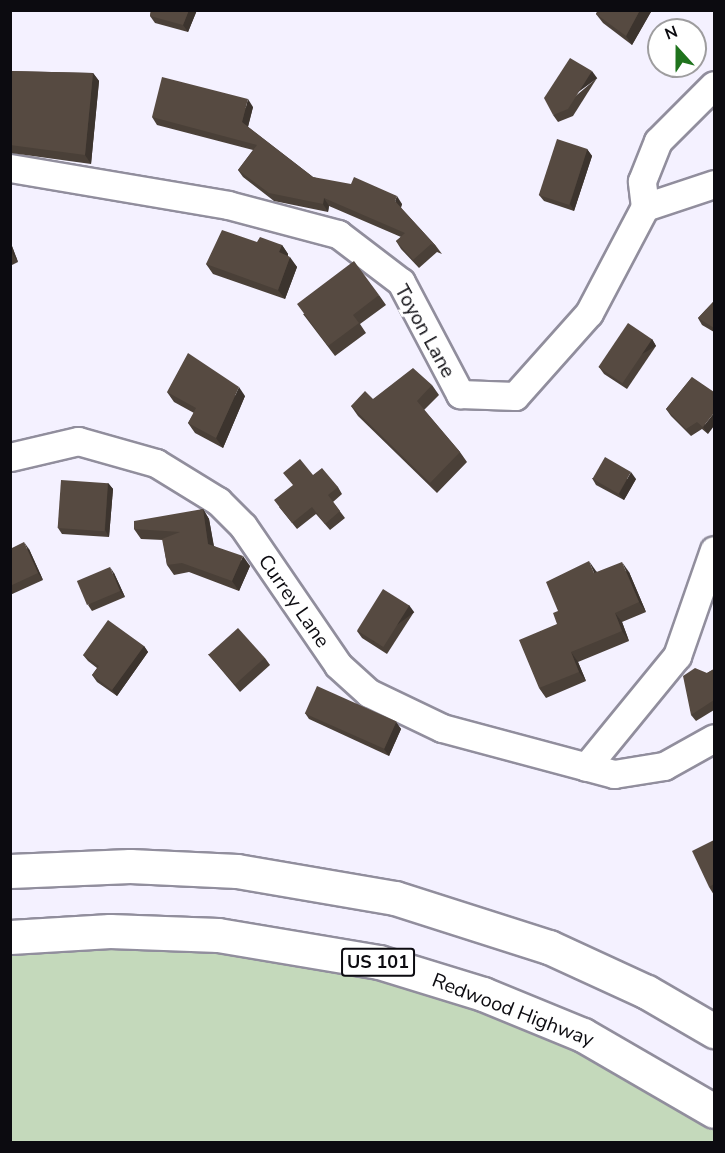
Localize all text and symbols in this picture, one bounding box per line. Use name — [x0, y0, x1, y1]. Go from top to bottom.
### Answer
north arrow — [647, 18, 707, 78]
text: N — [662, 21, 681, 45]
street label: Toyon Lane — [390, 280, 460, 382]
street label: Currey Lane — [253, 550, 335, 652]
road number: US 101 — [340, 947, 416, 977]
street label: Redwood Highway — [429, 968, 597, 1052]

